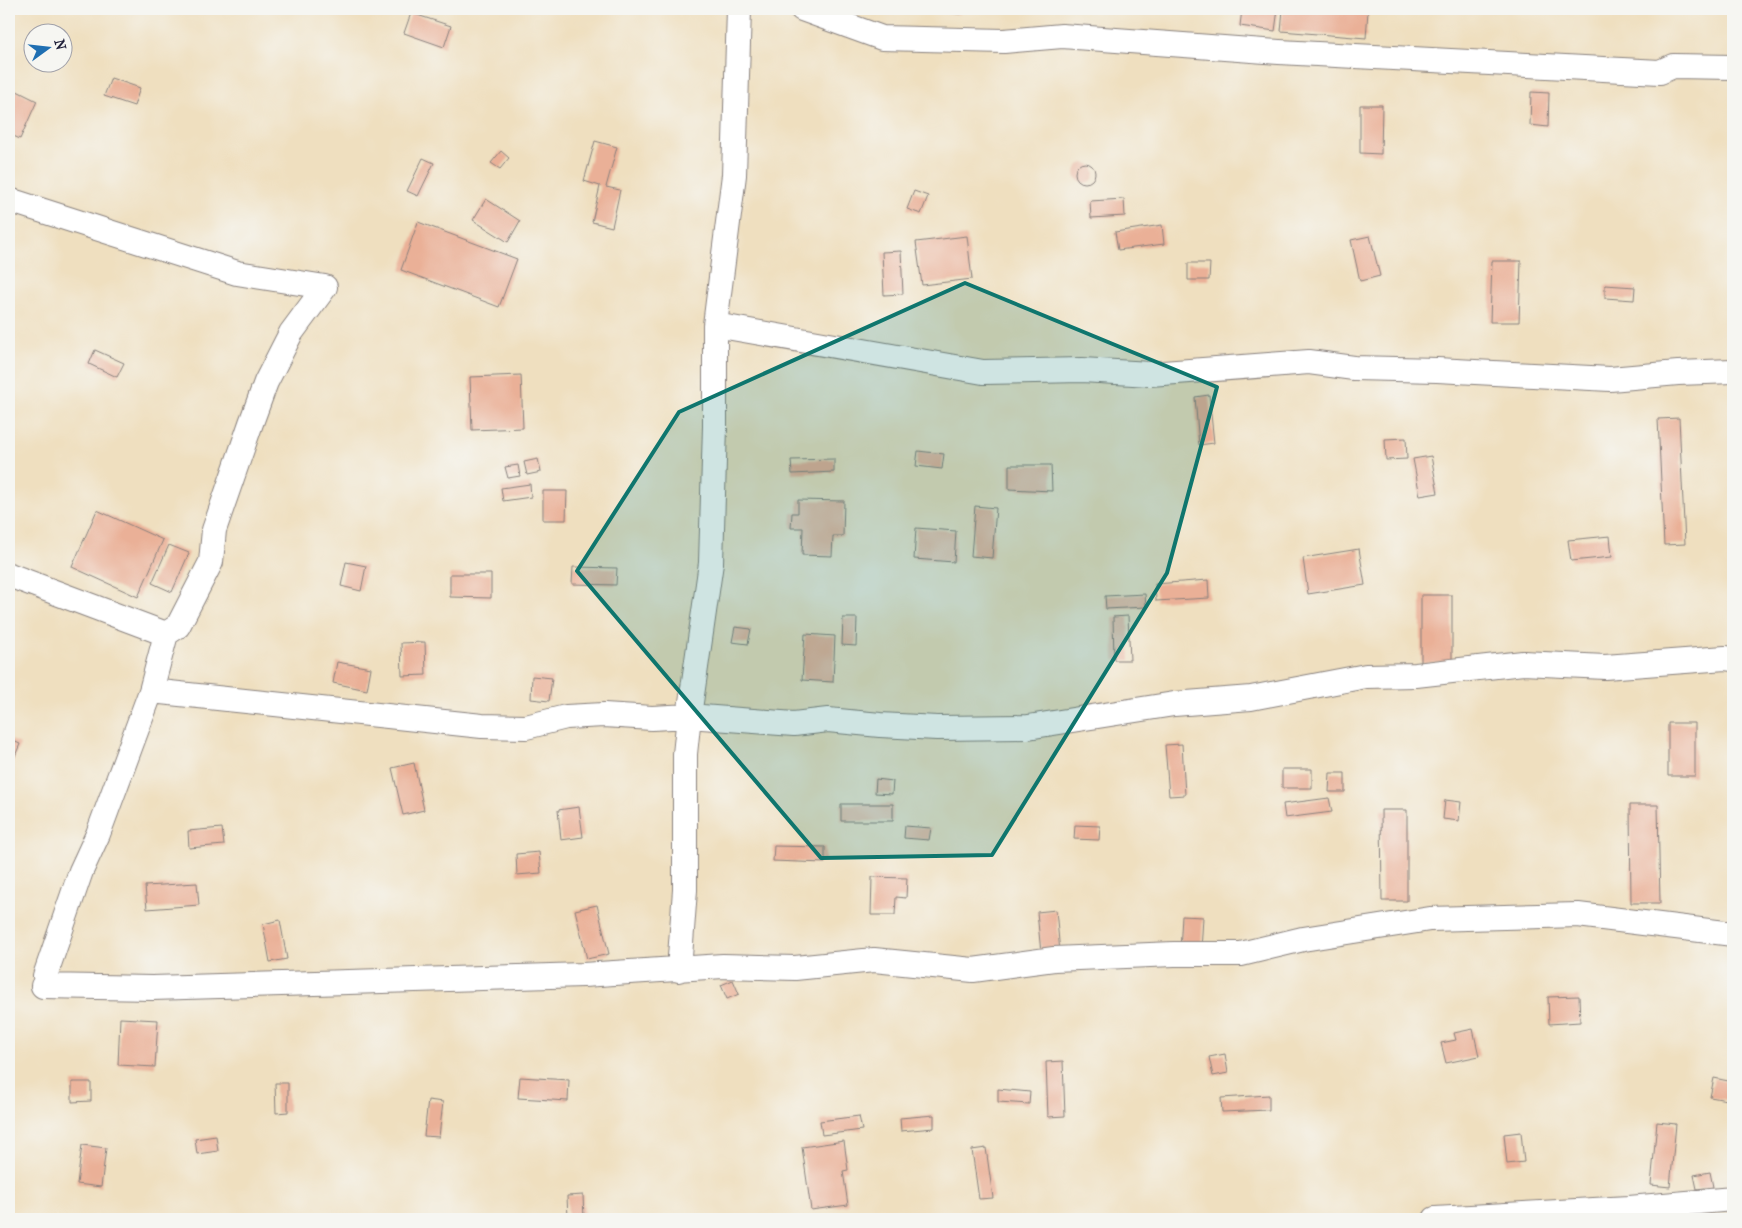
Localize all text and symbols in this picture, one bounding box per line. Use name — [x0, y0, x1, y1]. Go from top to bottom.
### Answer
north arrow — [22, 22, 72, 72]
text: N — [50, 37, 70, 52]

